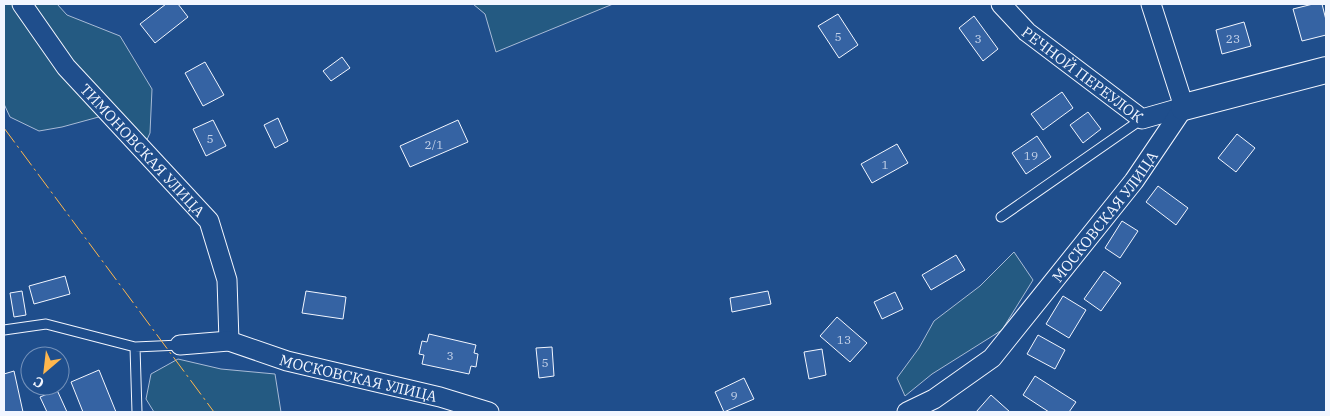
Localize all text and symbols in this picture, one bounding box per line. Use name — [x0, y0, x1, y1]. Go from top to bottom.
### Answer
street label: РЕЧНОЙ ПЕРЕУЛОК — [1018, 22, 1148, 127]
house number: 5 — [834, 29, 842, 44]
house number: 3 — [974, 31, 982, 46]
house number: 23 — [1226, 31, 1240, 46]
street label: ТИМОНОВСКАЯ УЛИЦА — [77, 79, 210, 221]
house number: 5 — [206, 131, 214, 146]
house number: 2/1 — [425, 137, 443, 152]
street label: МОСКОВСКАЯ УЛИЦА — [1047, 146, 1162, 286]
house number: 19 — [1024, 148, 1038, 163]
house number: 1 — [881, 157, 889, 172]
house number: 13 — [837, 332, 851, 347]
north arrow — [20, 346, 70, 396]
house number: 3 — [446, 348, 454, 363]
street label: МОСКОВСКАЯ УЛИЦА — [277, 350, 440, 406]
house number: 5 — [541, 355, 549, 370]
text: С — [31, 372, 47, 393]
house number: 9 — [730, 388, 738, 403]

